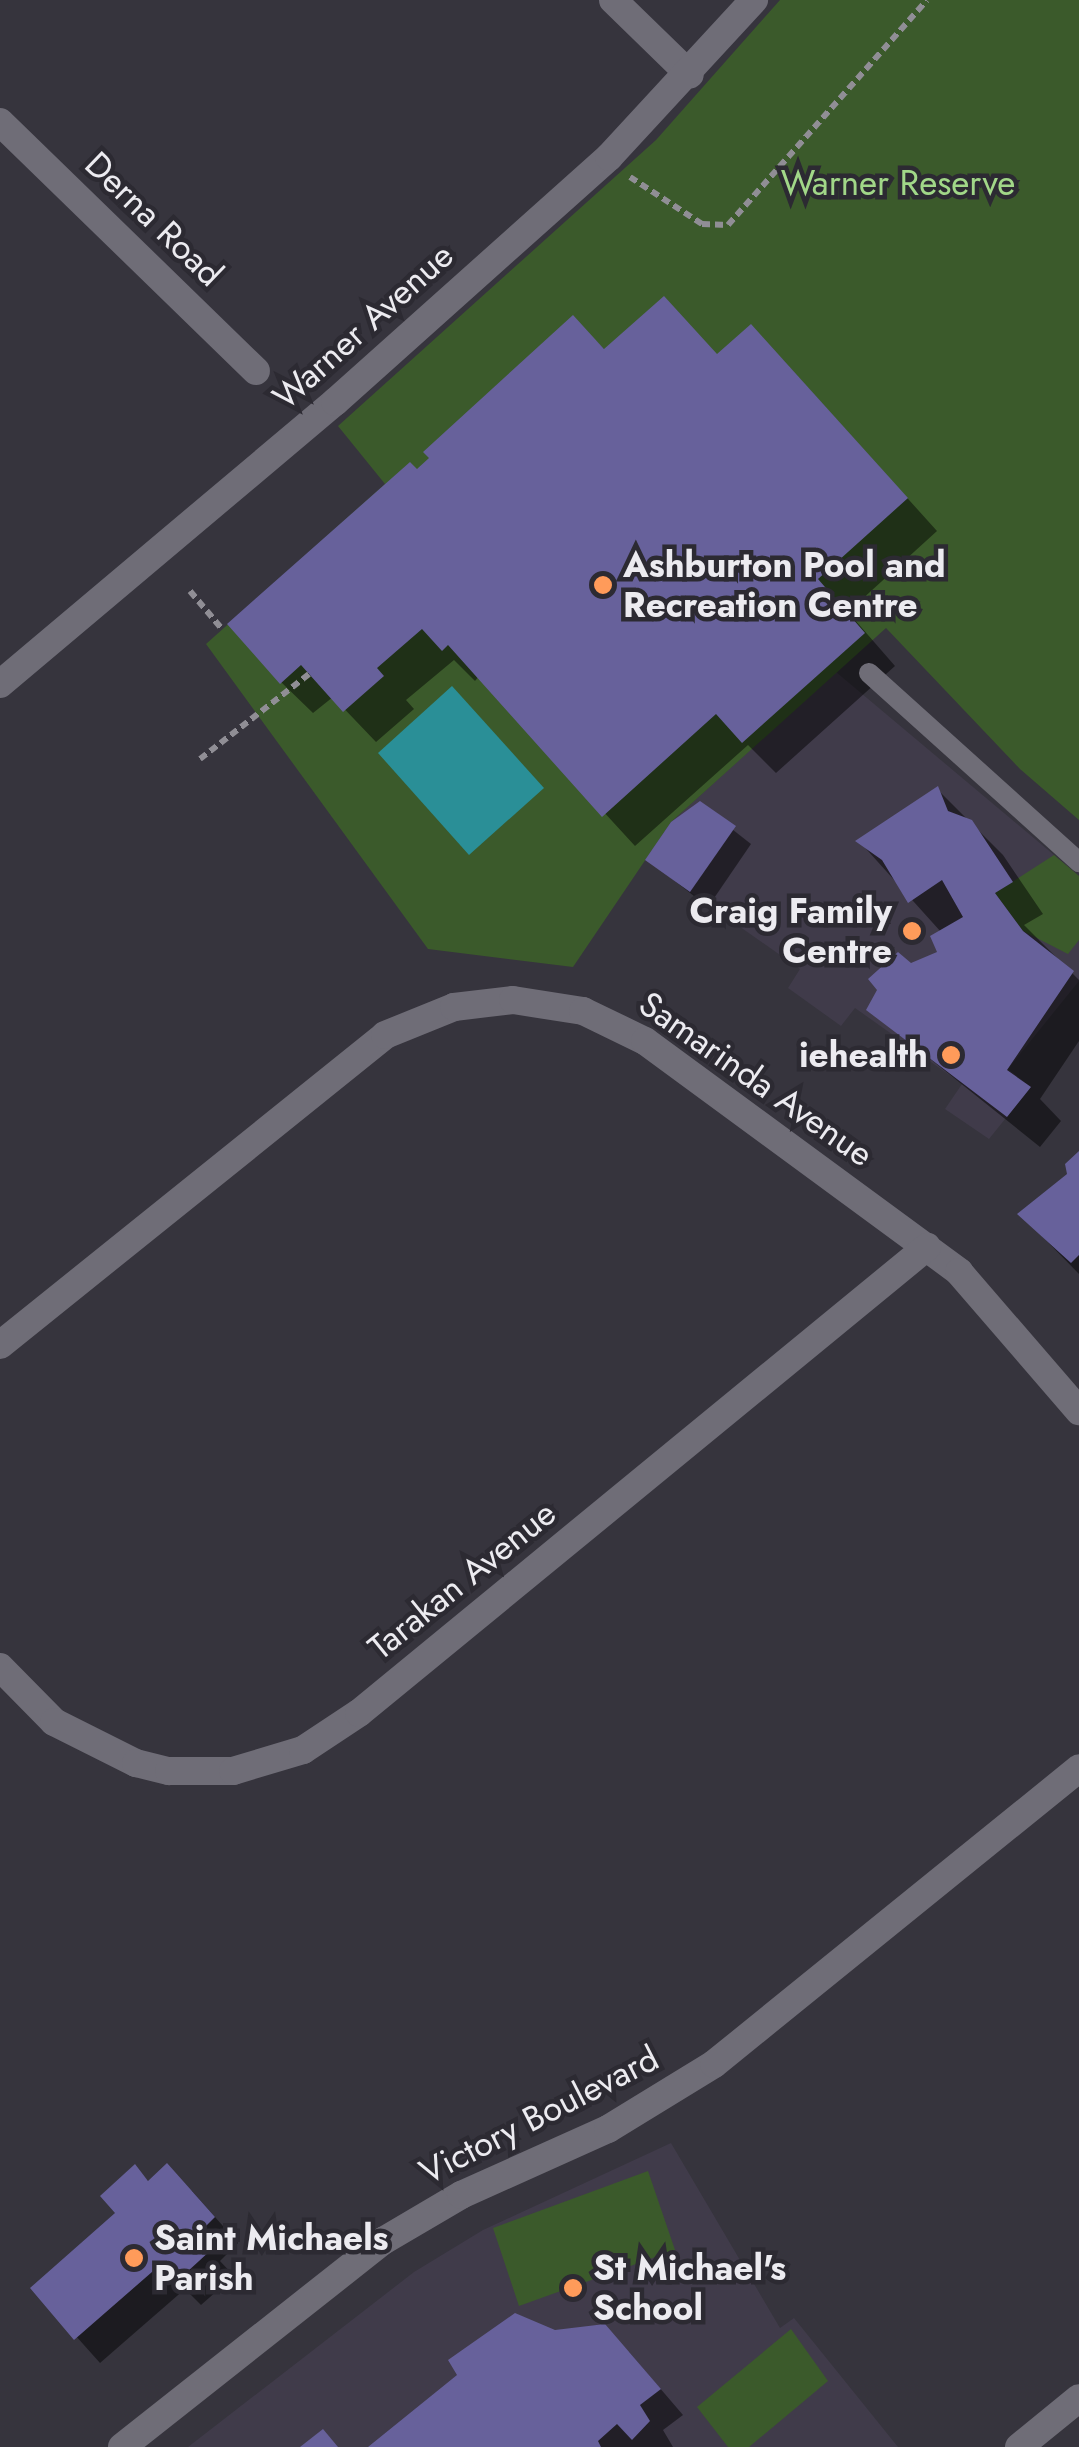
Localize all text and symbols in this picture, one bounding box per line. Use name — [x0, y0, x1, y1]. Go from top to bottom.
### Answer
street label: Derna Road — [76, 143, 232, 295]
park label: Warner Reserve — [781, 162, 1015, 204]
street label: Warner Avenue — [264, 234, 462, 418]
place label: Ashburton Pool and Recreation Centre — [623, 544, 946, 626]
marker: Ashburton Pool and Recreation Centre — [592, 574, 614, 596]
place label: Craig Family Centre — [689, 890, 892, 972]
marker: Craig Family Centre — [901, 920, 923, 942]
street label: Samarinda Avenue — [631, 983, 881, 1175]
place label: iehealth — [799, 1034, 928, 1076]
marker: iehealth — [938, 1042, 964, 1068]
street label: Tarakan Avenue — [360, 1492, 564, 1668]
street label: Victory Boulevard — [413, 2037, 665, 2193]
place label: Saint Michaels Parish — [154, 2217, 389, 2299]
marker: Saint Michaels Parish — [123, 2247, 145, 2269]
place label: St Michael's School — [593, 2247, 786, 2329]
marker: St Michael's School — [562, 2277, 584, 2299]

